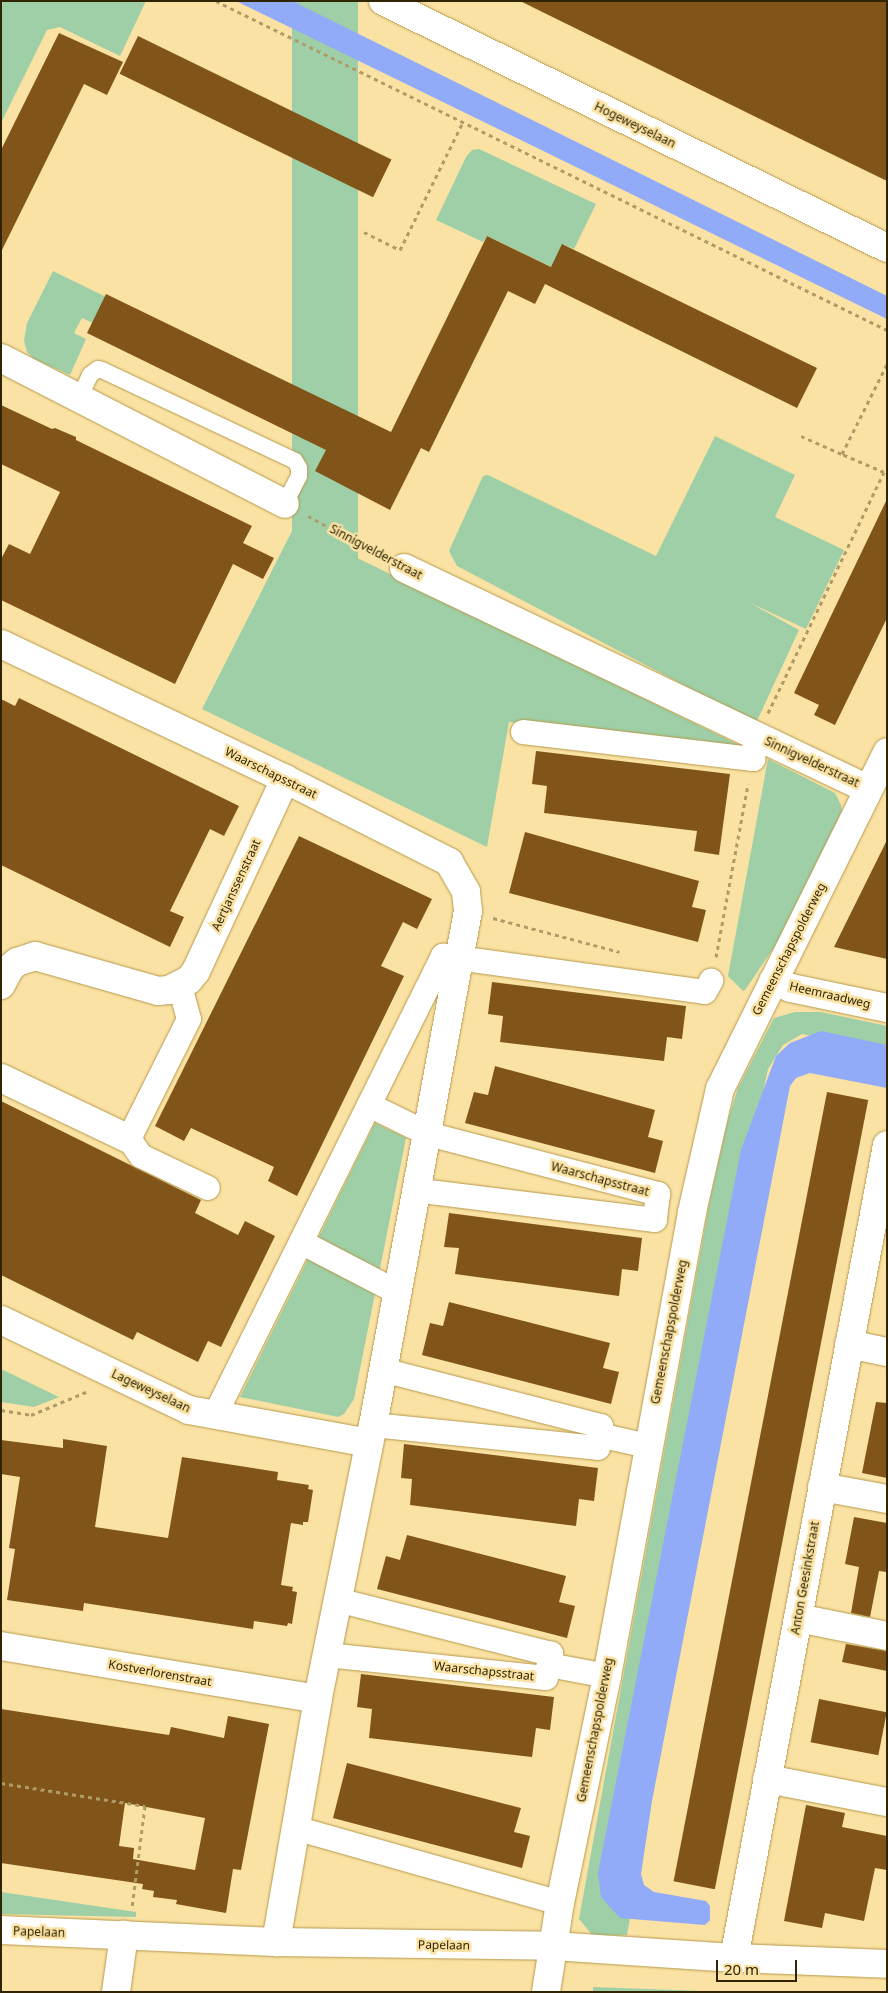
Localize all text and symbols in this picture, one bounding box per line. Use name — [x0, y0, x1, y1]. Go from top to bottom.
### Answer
street label: Hogeweyselaan — [592, 99, 678, 151]
street label: Sinnigvelderstraat — [327, 522, 425, 582]
street label: Sinnigvelderstraat — [762, 734, 862, 790]
street label: Waarschapsstraat — [223, 744, 319, 802]
street label: Aertjanssenstraat — [209, 837, 263, 933]
street label: Gemeenschapspolderweg — [749, 880, 829, 1018]
street label: Heemraadweg — [788, 979, 872, 1011]
street label: Waarschapsstraat — [549, 1159, 651, 1199]
street label: Gemeenschapspolderweg — [648, 1259, 690, 1405]
street label: Lageweyselaan — [109, 1366, 193, 1416]
street label: Anton Geesinkstraat — [788, 1520, 822, 1636]
street label: Kostverlorenstraat — [107, 1657, 213, 1689]
street label: Gemeenschapspolderweg — [574, 1657, 616, 1803]
street label: Waarschapsstraat — [433, 1659, 535, 1683]
street label: Papelaan — [13, 1924, 65, 1940]
street label: Papelaan — [418, 1937, 470, 1953]
scale bar — [718, 1950, 799, 1982]
text: 20 m — [724, 1959, 759, 1979]

